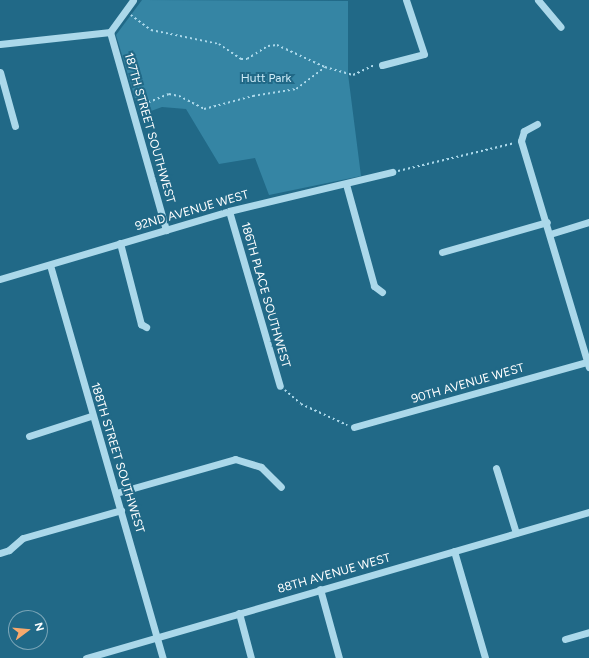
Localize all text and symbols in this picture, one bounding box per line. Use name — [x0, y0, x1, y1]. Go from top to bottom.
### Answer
street label: 187TH STREET SOUTHWEST — [121, 51, 177, 205]
park label: Hutt Park — [241, 72, 291, 86]
street label: 92ND AVENUE WEST — [134, 188, 250, 234]
street label: 186TH PLACE SOUTHWEST — [237, 221, 293, 369]
street label: 90TH AVENUE WEST — [410, 361, 526, 407]
street label: 188TH STREET SOUTHWEST — [87, 381, 147, 535]
street label: 88TH AVENUE WEST — [276, 551, 392, 597]
north arrow — [8, 610, 48, 650]
text: N — [32, 621, 46, 633]

